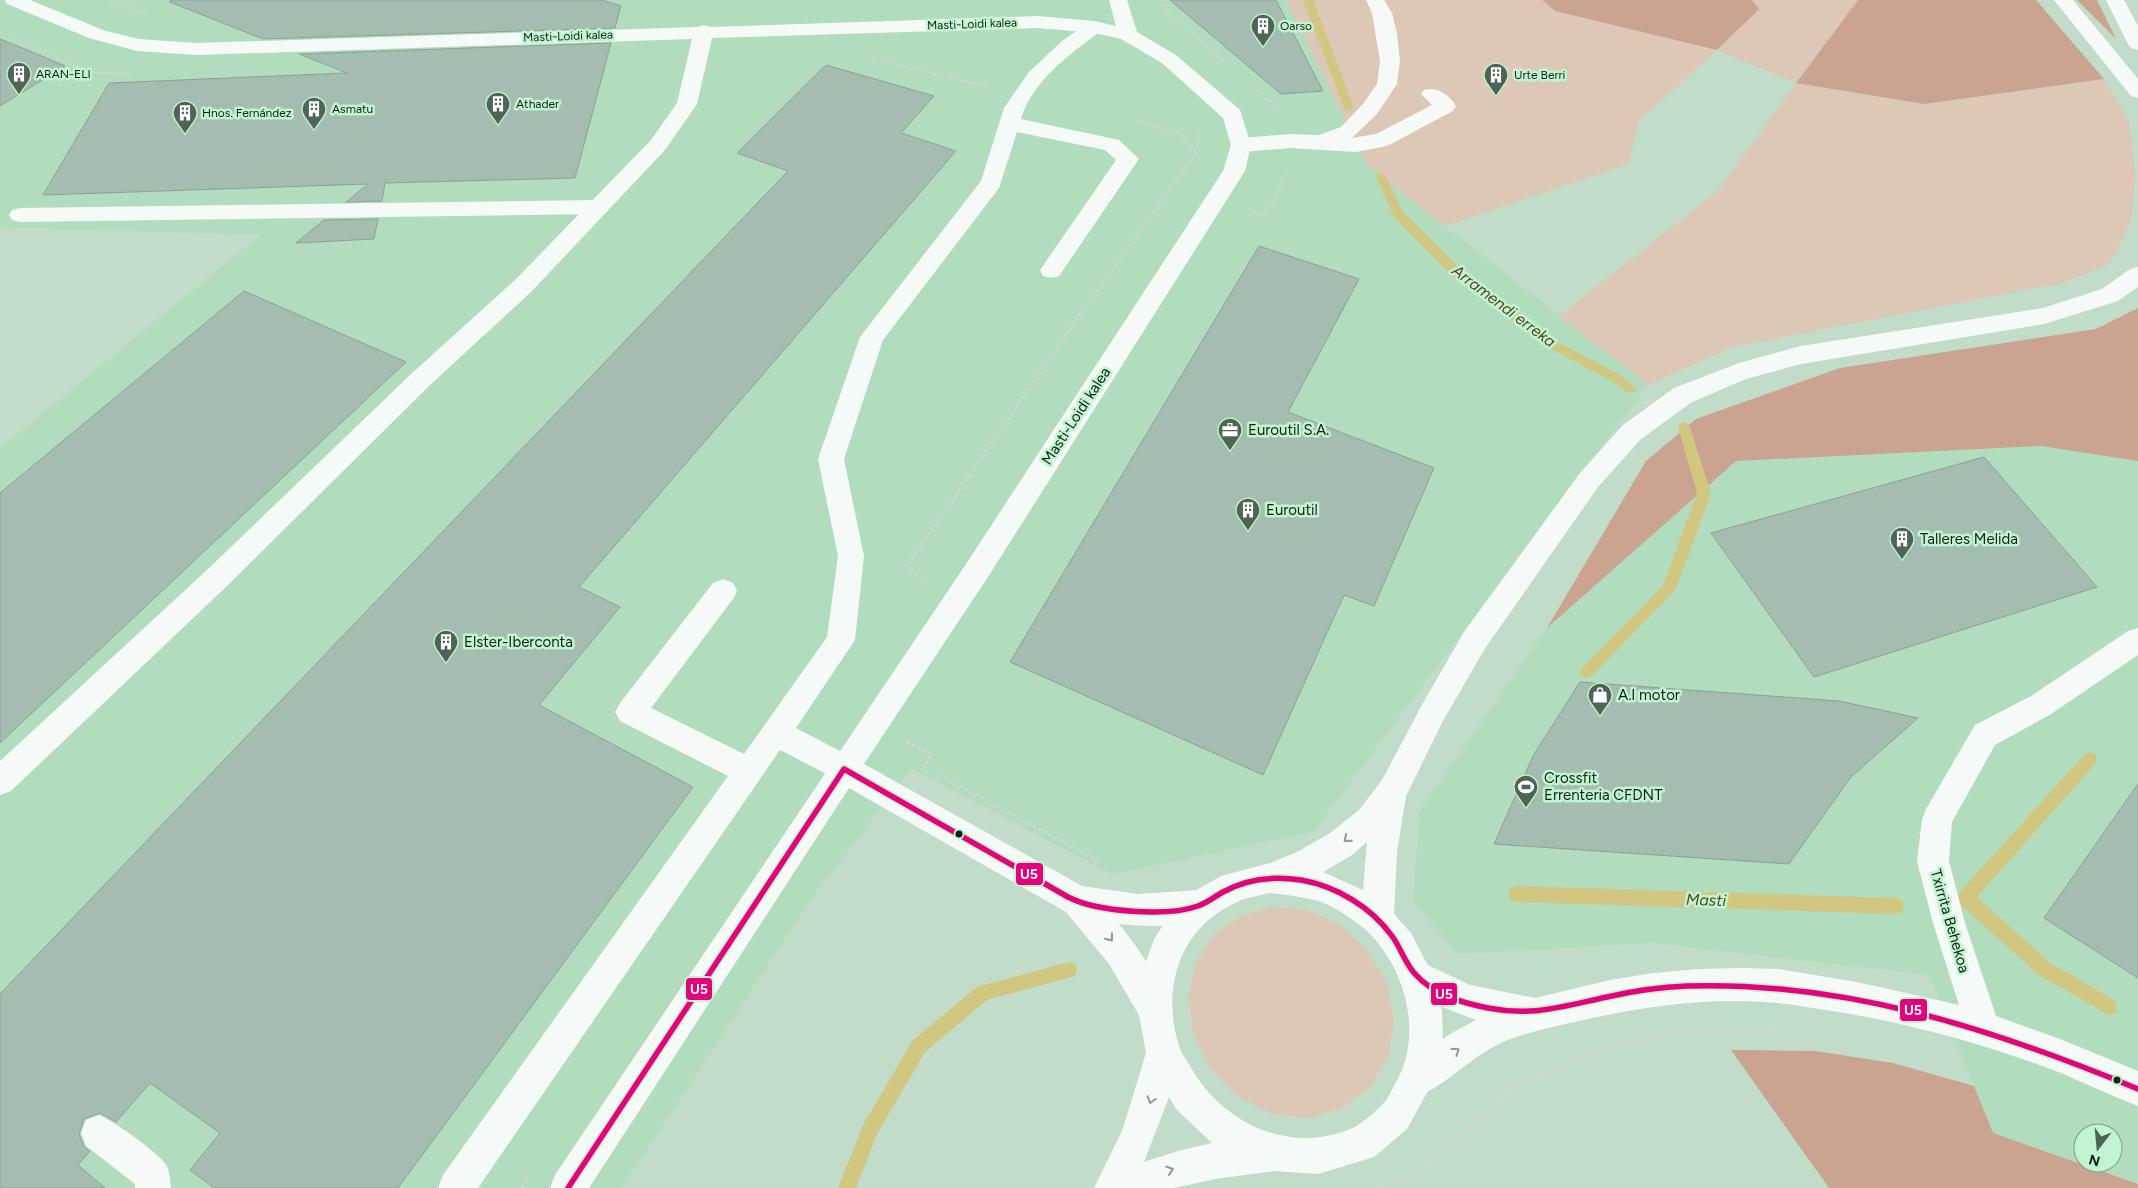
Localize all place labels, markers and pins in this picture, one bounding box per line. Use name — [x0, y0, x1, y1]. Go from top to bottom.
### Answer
building icon: Oarso — [1250, 13, 1276, 47]
place label: Oarso — [1280, 19, 1312, 33]
building icon: ARAN-ELI — [6, 61, 32, 95]
building icon: Urte Berri — [1483, 62, 1509, 96]
place label: ARAN-ELI — [36, 67, 91, 81]
place label: Urte Berri — [1514, 68, 1565, 82]
building icon: Athader — [485, 91, 511, 125]
building icon: Asmatu — [301, 96, 327, 130]
place label: Athader — [516, 97, 559, 111]
building icon: Hnos. Fernández — [172, 100, 198, 134]
place label: Asmatu — [332, 102, 373, 116]
place label: Hnos. Fernández — [202, 106, 292, 120]
office icon: Euroutil S.A. — [1217, 417, 1243, 451]
place label: Euroutil S.A. — [1248, 421, 1329, 439]
building icon: Euroutil — [1235, 497, 1261, 531]
place label: Euroutil — [1266, 501, 1318, 519]
building icon: Talleres Melida — [1889, 526, 1915, 560]
place label: Talleres Melida — [1920, 530, 2018, 548]
building icon: Elster-Iberconta — [433, 629, 459, 663]
place label: Elster-Iberconta — [464, 633, 573, 651]
shop icon: A.I motor — [1587, 682, 1613, 716]
place label: A.I motor — [1618, 686, 1680, 704]
place label: Crossfit Errenteria CFDNT — [1544, 769, 1663, 804]
sports icon: Crossfit Errenteria CFDNT — [1513, 774, 1539, 808]
unlabelled marker — [954, 829, 964, 839]
unlabelled marker — [2112, 1075, 2122, 1085]

